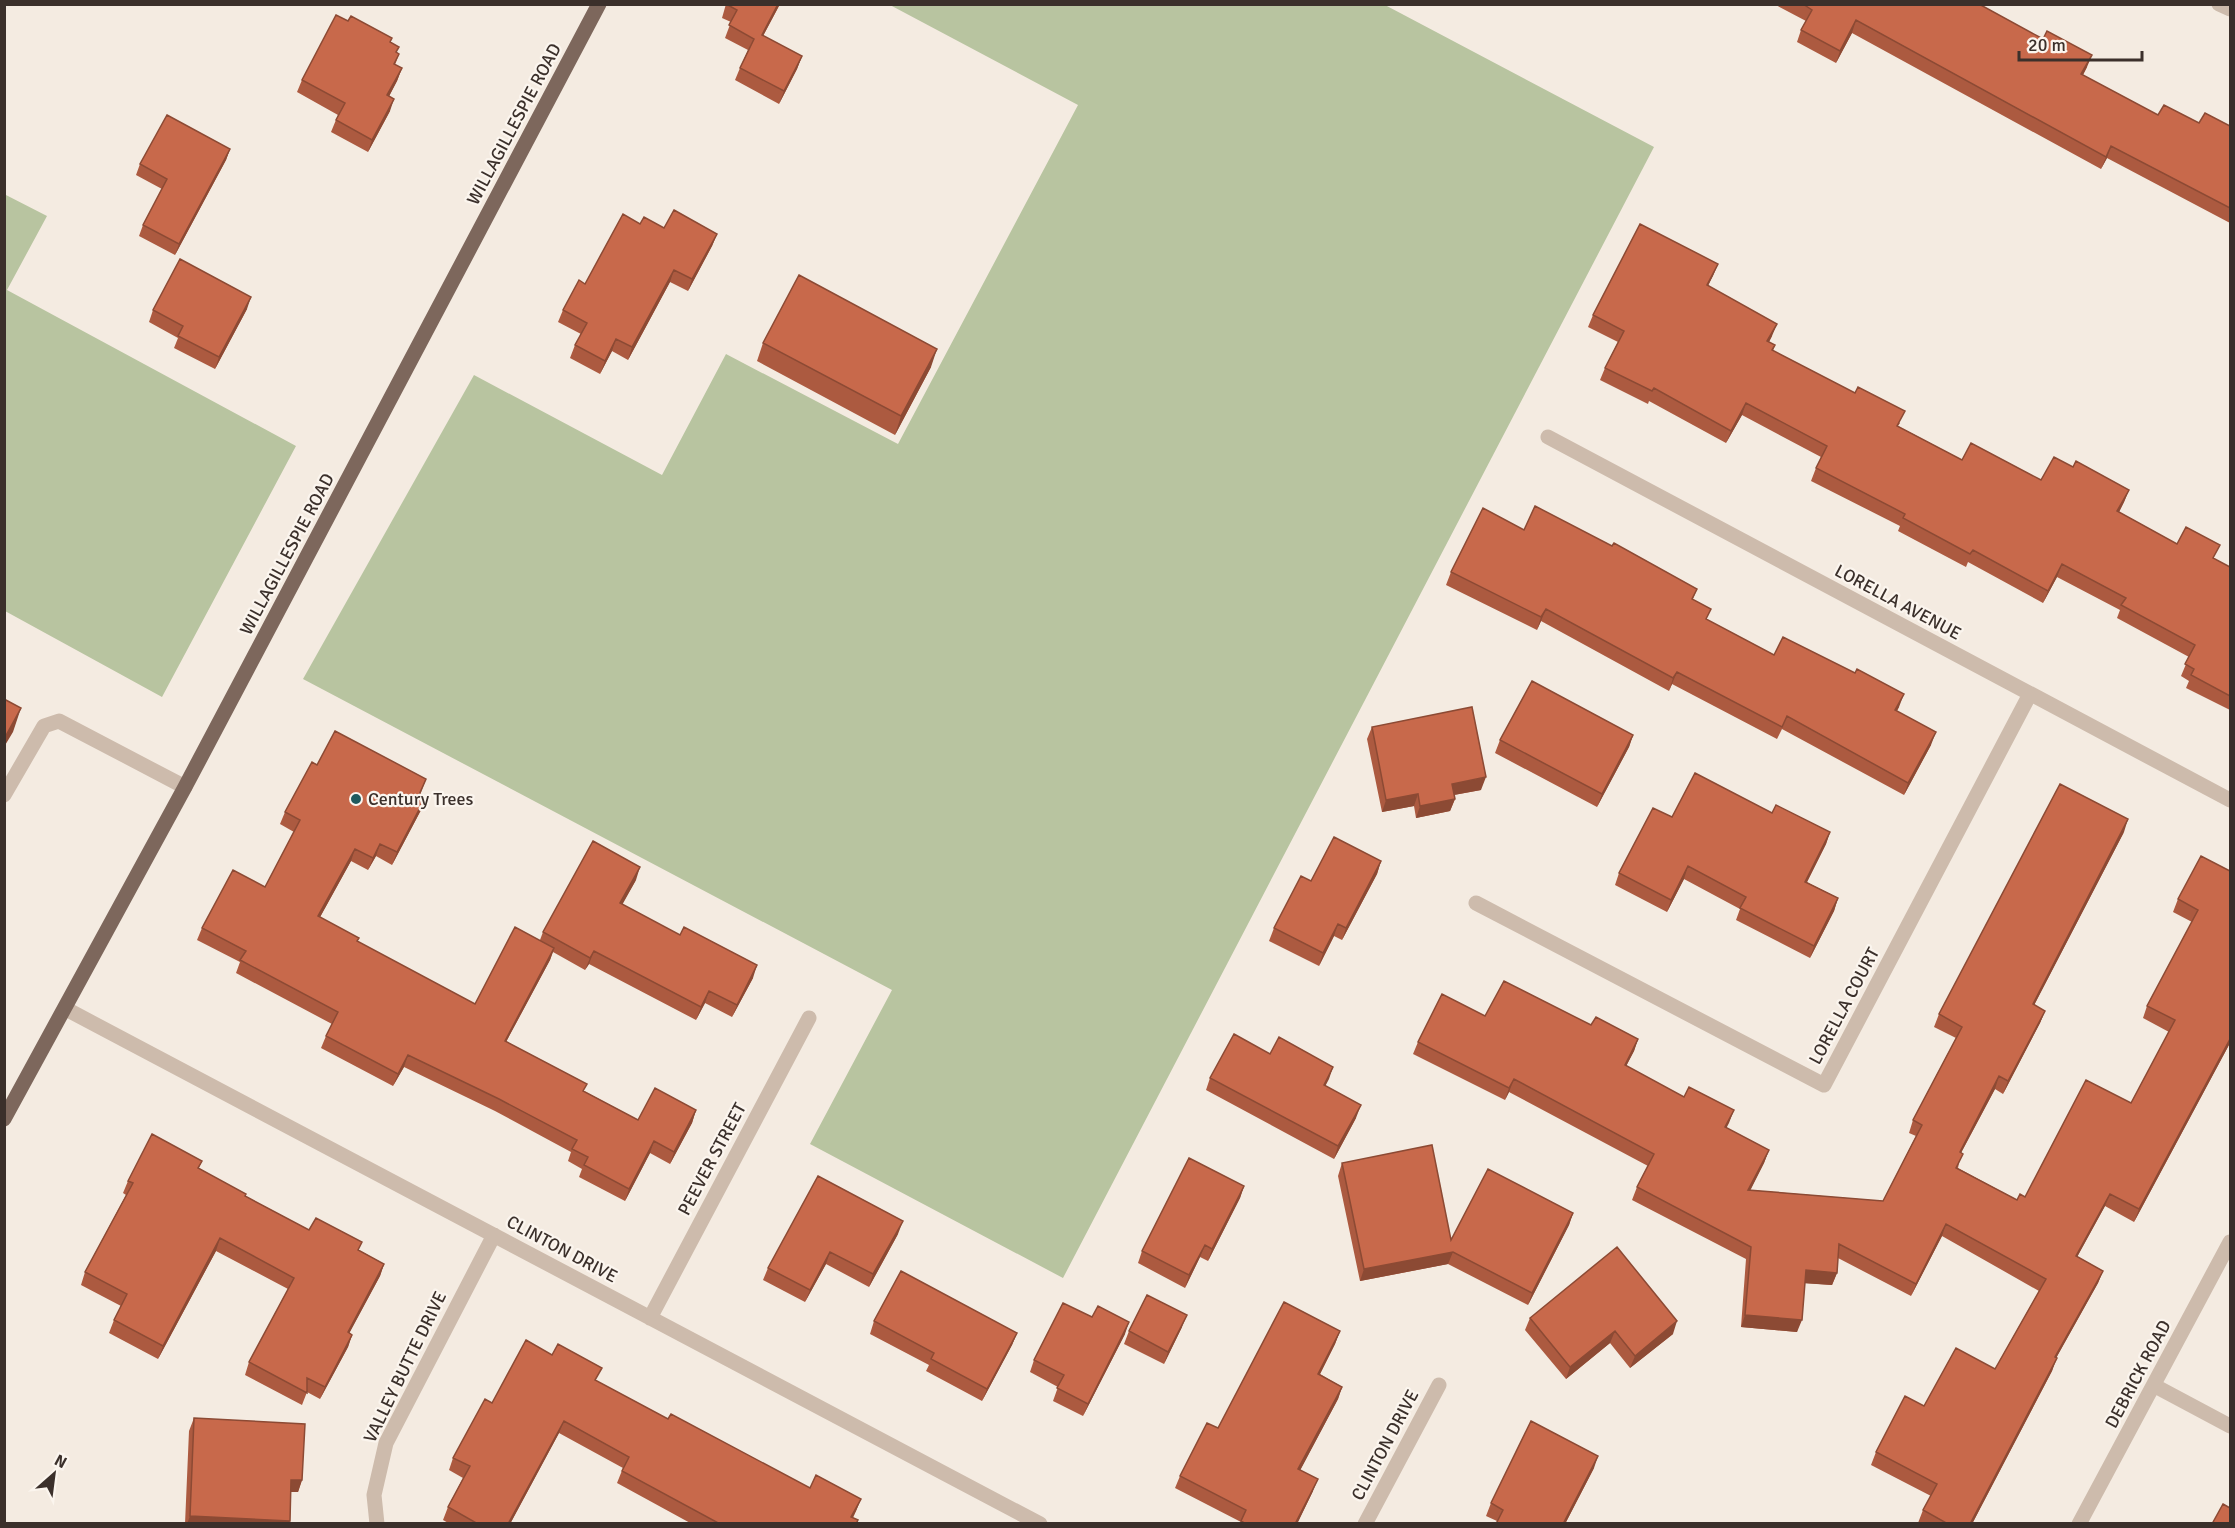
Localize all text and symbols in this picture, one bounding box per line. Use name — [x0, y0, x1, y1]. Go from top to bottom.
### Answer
scale bar — [2019, 24, 2142, 62]
text: 20 m — [2028, 34, 2066, 56]
street label: WILLAGILLESPIE ROAD — [462, 39, 566, 209]
street label: WILLAGILLESPIE ROAD — [235, 469, 339, 639]
street label: LORELLA AVENUE — [1831, 559, 1965, 645]
place label: Century Trees — [368, 788, 473, 810]
marker: Century Trees — [349, 792, 363, 806]
street label: LORELLA COURT — [1804, 944, 1884, 1068]
street label: PEEVER STREET — [673, 1099, 751, 1219]
street label: CLINTON DRIVE — [503, 1211, 621, 1287]
street label: VALLEY BUTTE DRIVE — [359, 1288, 451, 1446]
street label: DEBRICK ROAD — [2100, 1316, 2176, 1432]
street label: CLINTON DRIVE — [1347, 1386, 1423, 1504]
north arrow — [24, 1444, 84, 1504]
text: N — [51, 1450, 70, 1473]

